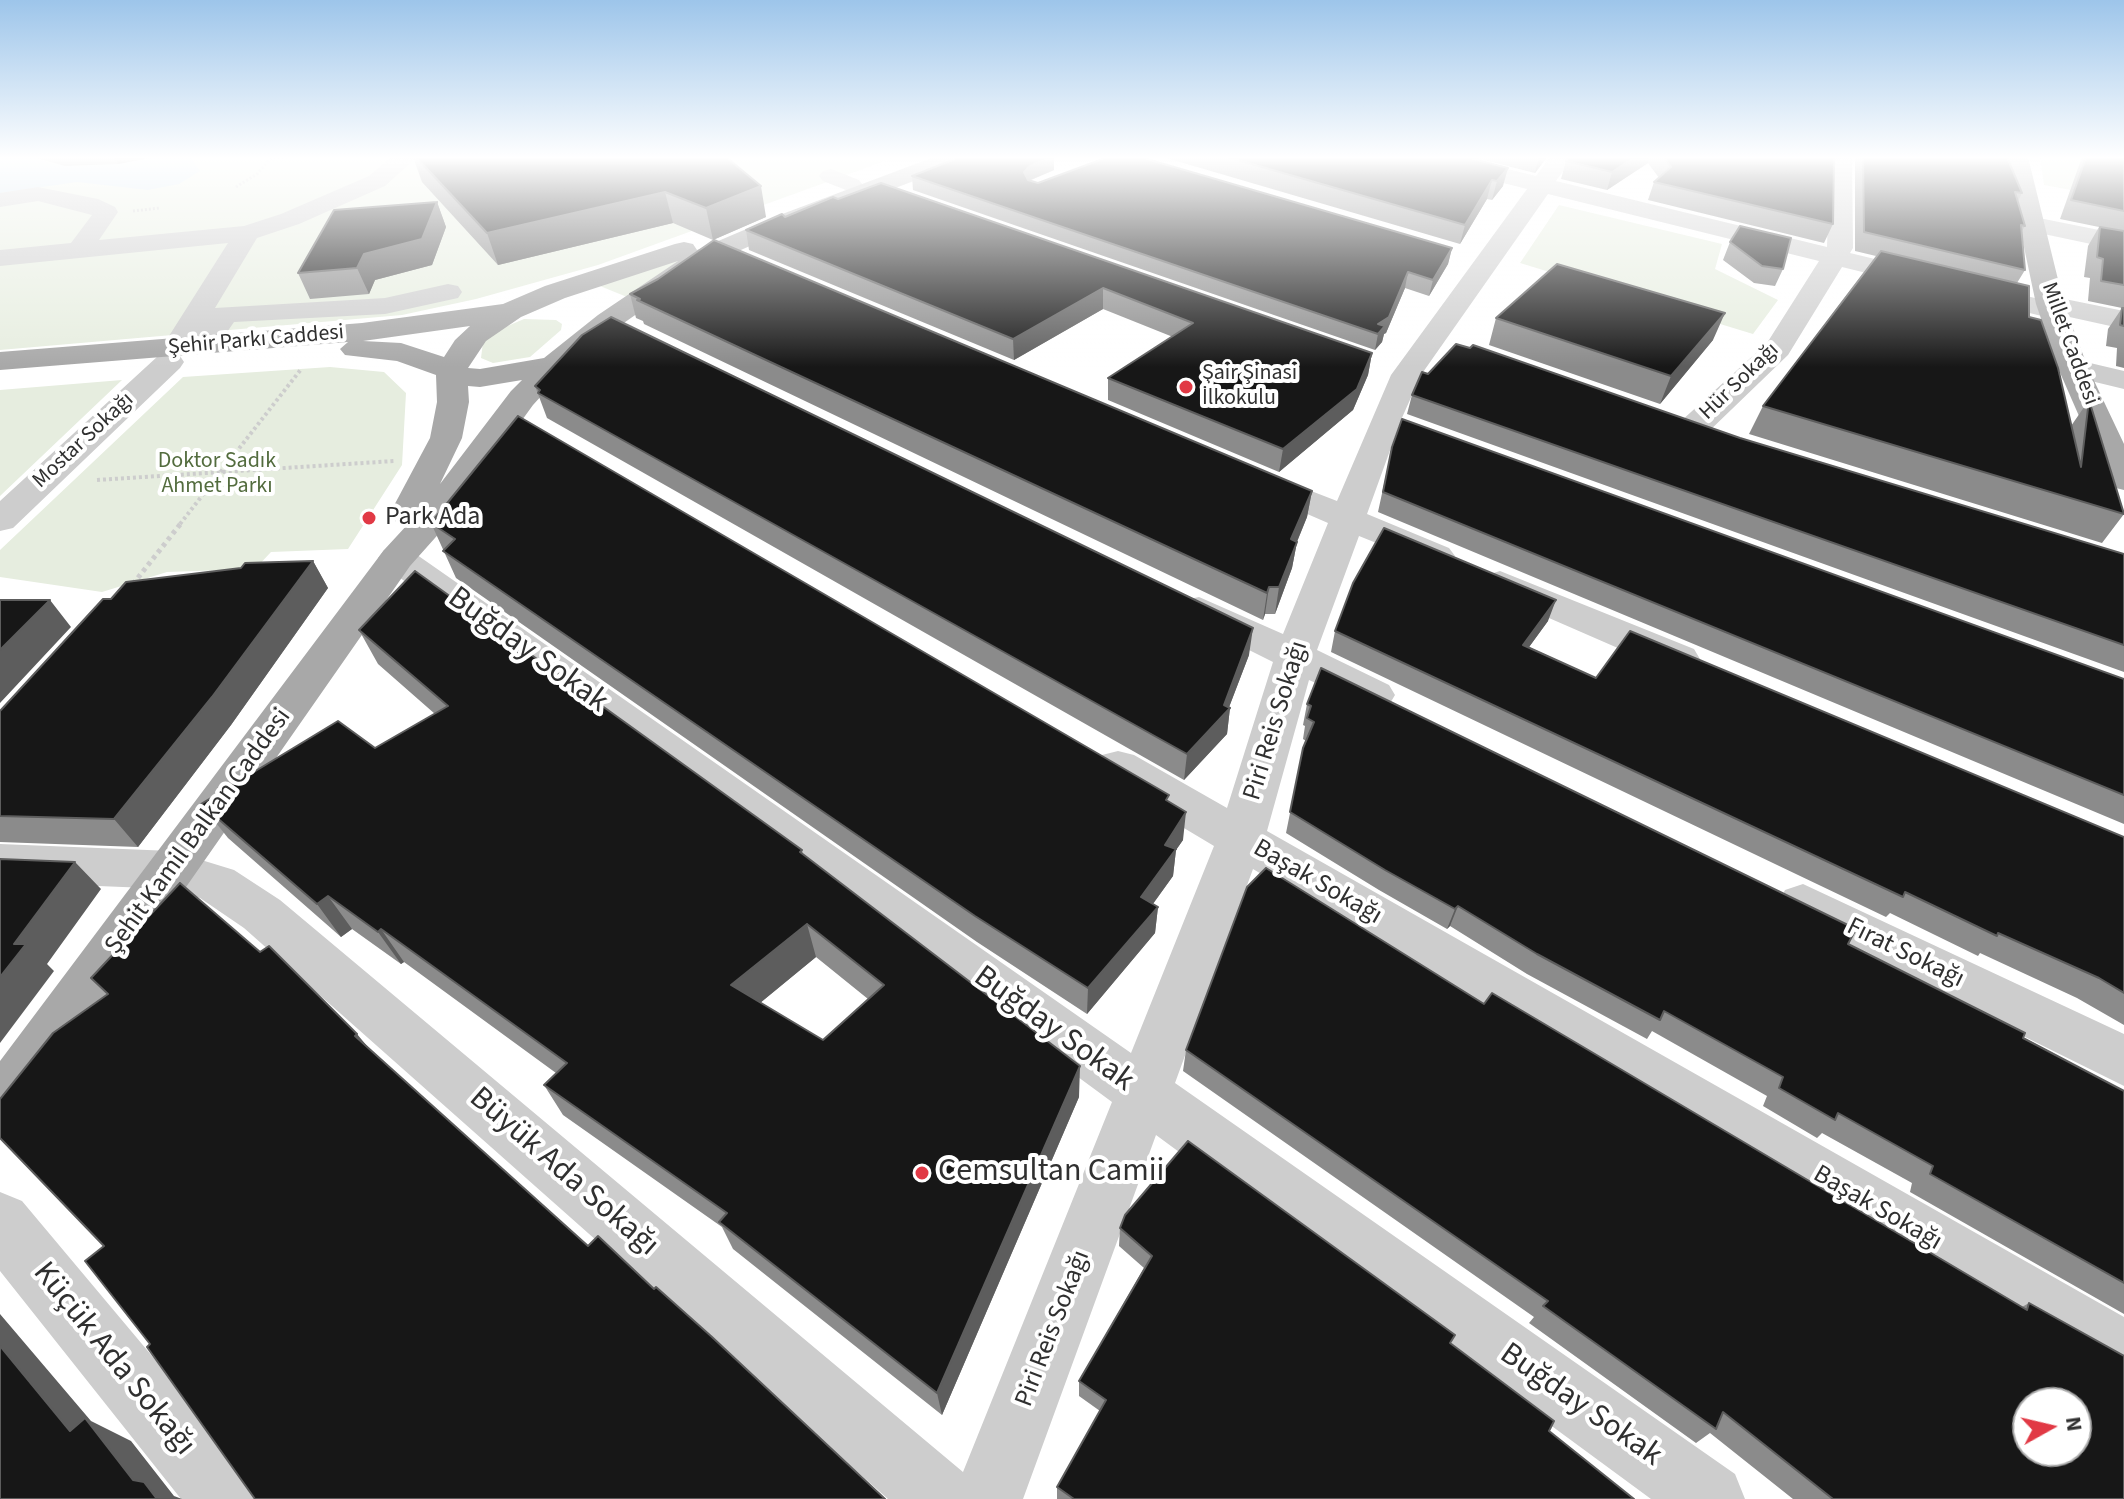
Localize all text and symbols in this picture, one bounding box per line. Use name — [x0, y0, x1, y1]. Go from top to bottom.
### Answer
street label: Millet Caddesi — [2035, 279, 2103, 409]
street label: Şehir Parkı Caddesi — [167, 320, 345, 362]
street label: Hür Sokağı — [1695, 338, 1785, 426]
place label: Şair Şinasi İlkokulu — [1202, 361, 1297, 412]
marker: Şair Şinasi İlkokulu — [1177, 378, 1195, 396]
street label: Mostar Sokağı — [28, 387, 140, 495]
park label: Doktor Sadık Ahmet Parkı — [158, 449, 276, 500]
place label: Park Ada — [385, 502, 480, 534]
marker: Park Ada — [360, 509, 378, 527]
street label: Buğday Sokak — [439, 580, 615, 722]
street label: Piri Reis Sokağı — [1238, 638, 1316, 804]
street label: Şehit Kamil Balkan Caddesi — [99, 703, 299, 961]
street label: Başak Sokağı — [1247, 834, 1387, 932]
street label: Fırat Sokağı — [1841, 912, 1969, 996]
street label: Buğday Sokak — [965, 959, 1141, 1101]
street label: Büyük Ada Sokağı — [460, 1080, 666, 1266]
place label: Cemsultan Camii — [938, 1154, 1164, 1192]
street label: Başak Sokağı — [1807, 1160, 1947, 1258]
marker: Cemsultan Camii — [913, 1164, 931, 1182]
street label: Piri Reis Sokağı — [1010, 1246, 1098, 1412]
street label: Küçük Ada Sokağı — [23, 1256, 203, 1464]
street label: Buğday Sokak — [1492, 1336, 1668, 1476]
north arrow — [2012, 1387, 2092, 1467]
text: N — [2057, 1414, 2091, 1433]

